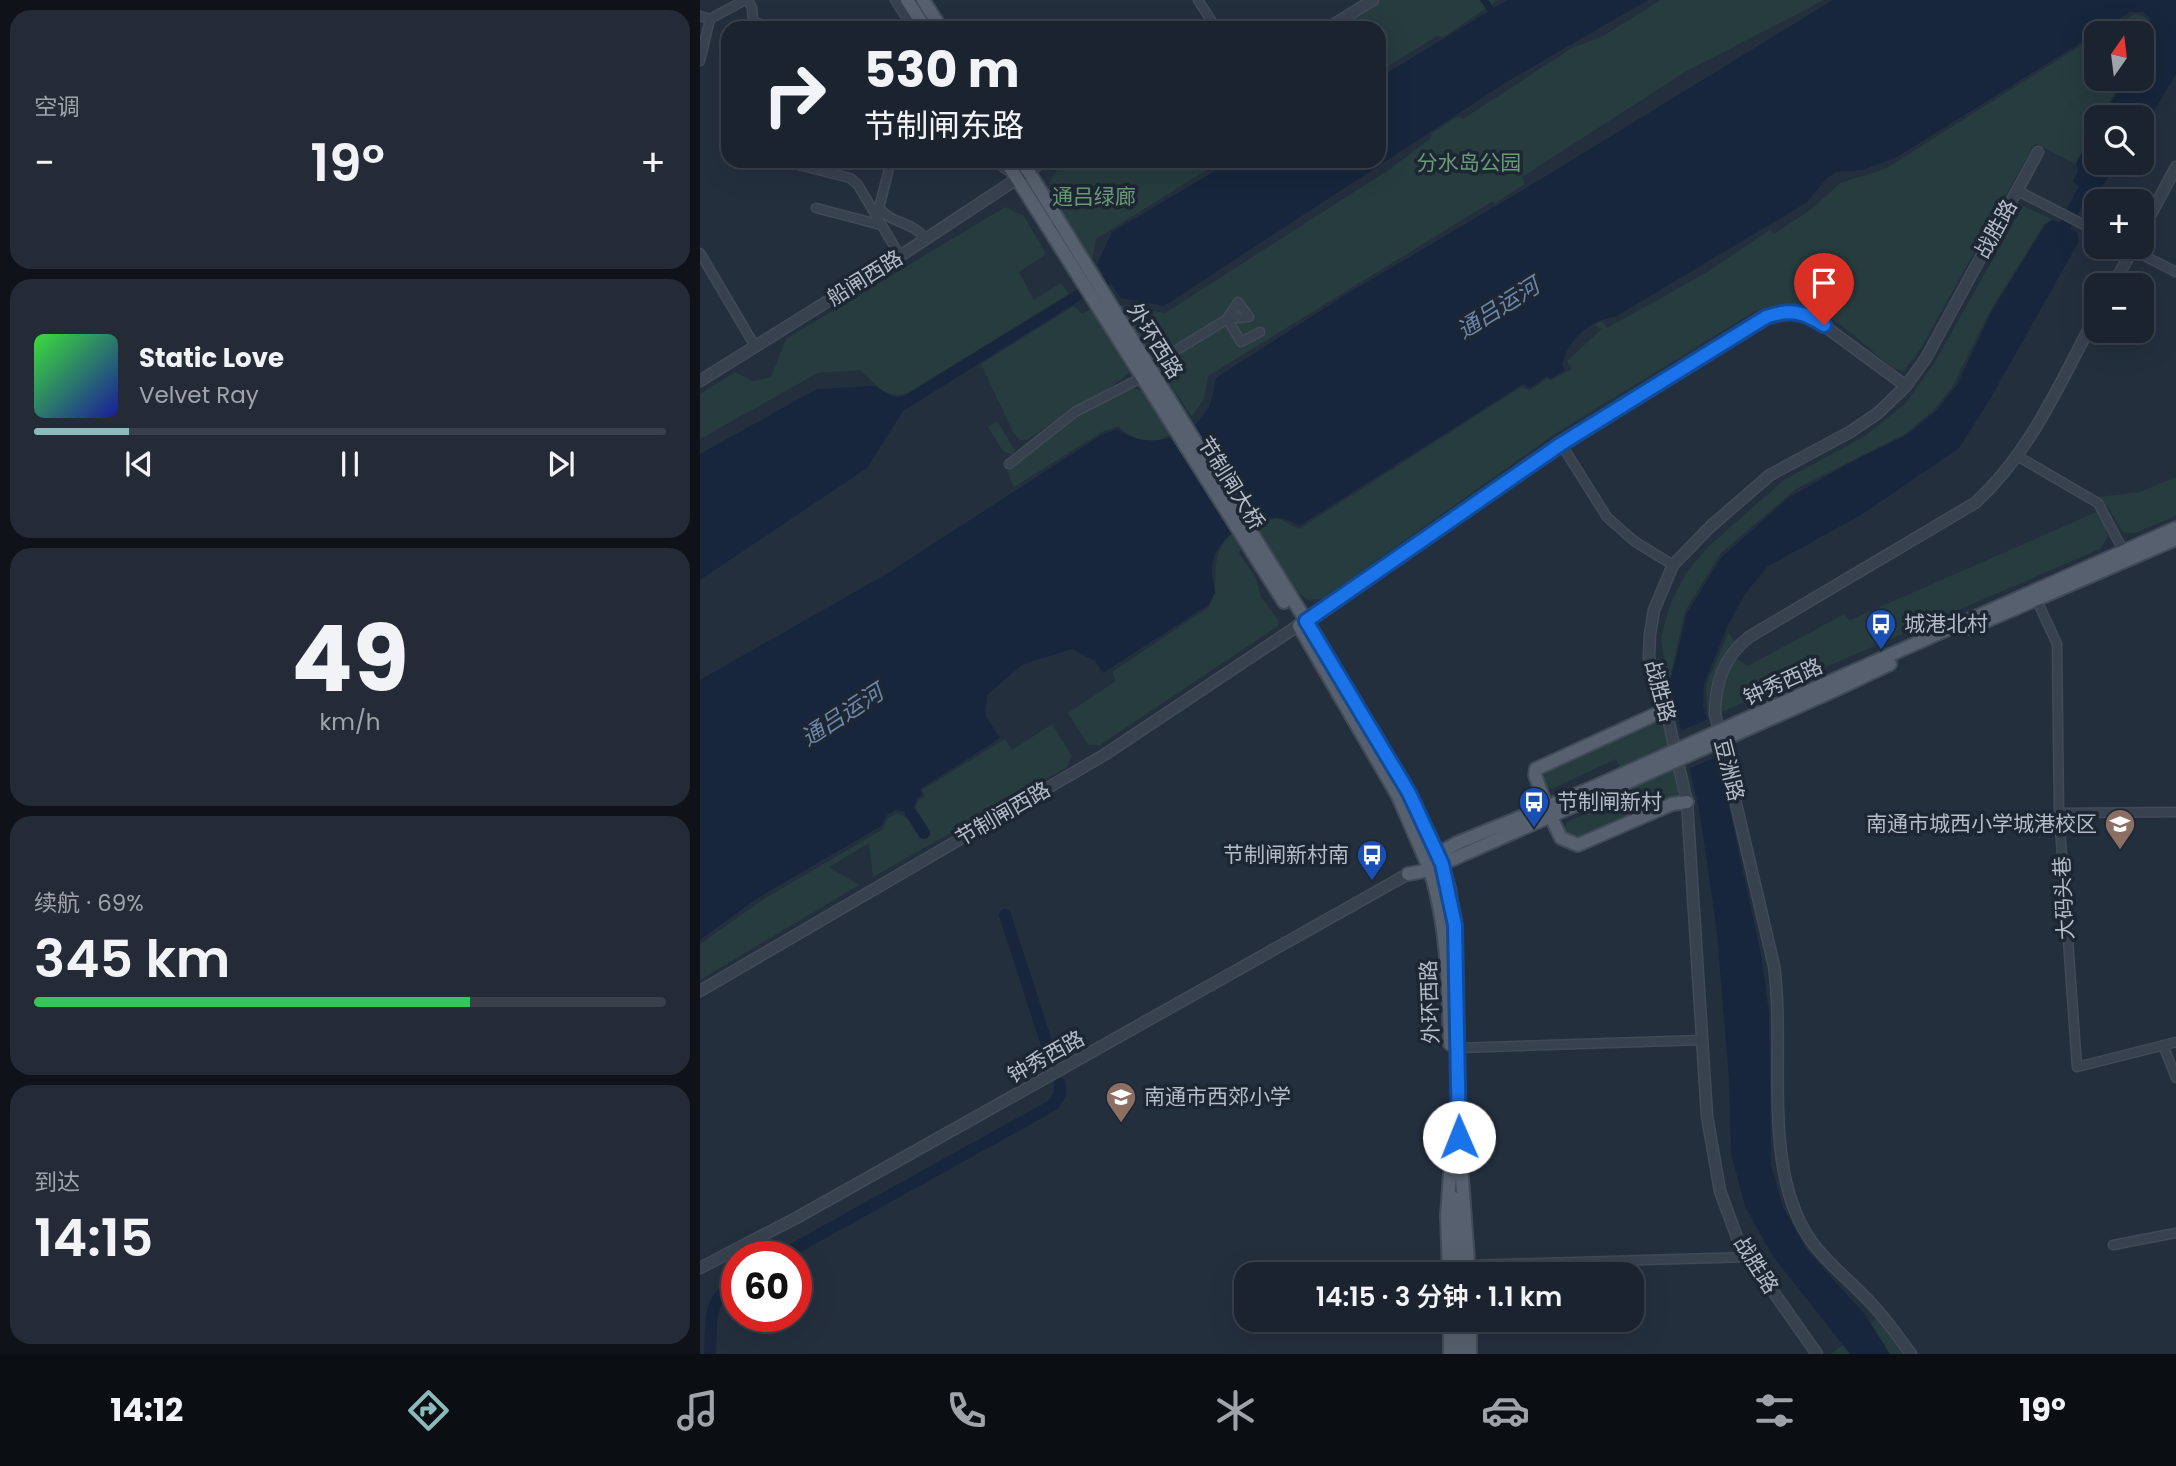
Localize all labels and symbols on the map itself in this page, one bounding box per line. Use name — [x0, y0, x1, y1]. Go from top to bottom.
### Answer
north arrow — [2084, 21, 2154, 91]
park label: 分水岛公园 — [1417, 148, 1522, 177]
park label: 通吕绿廊 — [1052, 182, 1136, 211]
street label: 战胜路 — [1968, 194, 2024, 263]
street label: 船闸西路 — [821, 243, 908, 312]
pin — [1794, 253, 1854, 325]
water label: 通吕运河 — [1451, 268, 1549, 346]
street label: 外环西路 — [1121, 297, 1190, 384]
street label: 节制闸大桥 — [1191, 431, 1272, 535]
bus stop icon: 城港北村 — [1864, 607, 1898, 651]
place label: 城港北村 — [1904, 609, 1988, 638]
street label: 钟秀西路 — [1739, 651, 1827, 712]
street label: 战胜路 — [1638, 657, 1683, 725]
water label: 通吕运河 — [795, 674, 893, 753]
street label: 豆洲路 — [1708, 736, 1751, 804]
street label: 节制闸西路 — [950, 775, 1055, 852]
bus stop icon: 节制闸新村 — [1517, 785, 1551, 829]
place label: 节制闸新村 — [1557, 787, 1662, 816]
school or university icon: 南通市城西小学城港校区 — [2103, 807, 2137, 851]
place label: 南通市城西小学城港校区 — [1866, 809, 2097, 838]
bus stop icon: 节制闸新村南 — [1355, 838, 1389, 882]
place label: 节制闸新村南 — [1223, 840, 1349, 869]
street label: 大码头巷 — [2047, 855, 2080, 941]
street label: 外环西路 — [1414, 960, 1445, 1044]
street label: 钟秀西路 — [1002, 1024, 1090, 1090]
school or university icon: 南通市西郊小学 — [1104, 1080, 1138, 1124]
place label: 南通市西郊小学 — [1144, 1082, 1291, 1111]
position arrow — [1422, 1100, 1496, 1174]
street label: 战胜路 — [1727, 1230, 1785, 1299]
speed limit sign: 60 — [721, 1241, 812, 1332]

